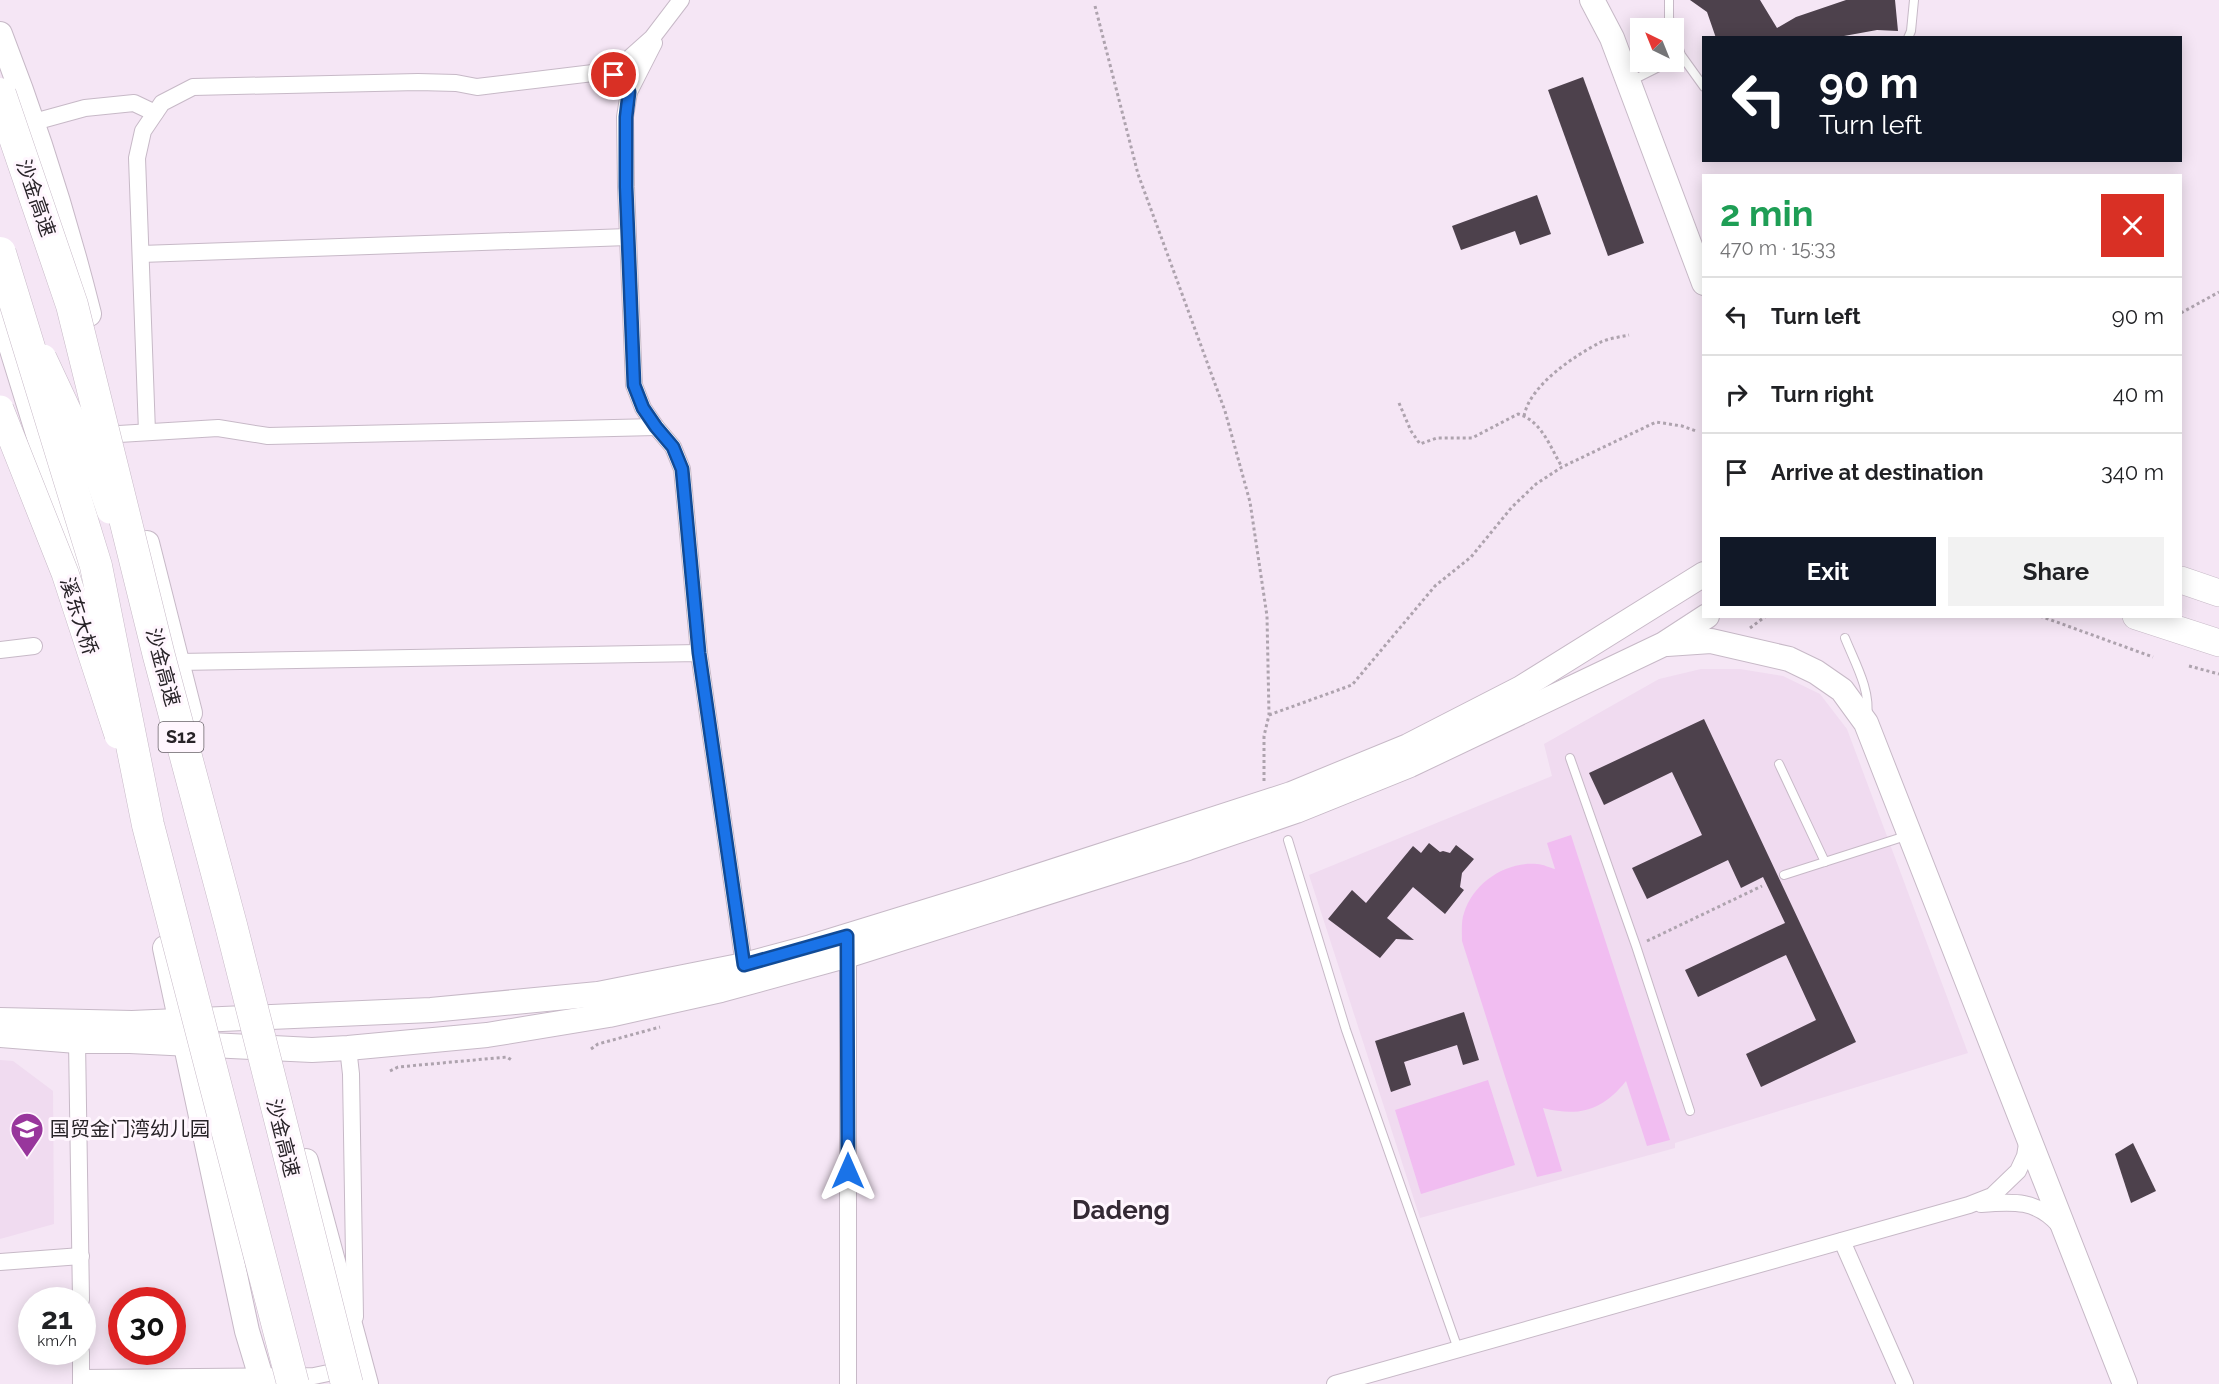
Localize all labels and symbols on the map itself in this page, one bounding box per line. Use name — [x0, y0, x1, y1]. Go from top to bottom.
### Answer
north arrow — [1630, 18, 1684, 72]
pin — [588, 49, 639, 100]
street label: 沙金高速 — [12, 156, 60, 240]
street label: 溪东大桥 — [55, 574, 103, 658]
street label: 沙金高速 — [141, 625, 185, 709]
road number: S12 — [158, 722, 204, 752]
street label: 沙金高速 — [262, 1096, 304, 1180]
school or university icon: 国贸金门湾幼儿园 — [9, 1111, 45, 1158]
place label: 国贸金门湾幼儿园 — [50, 1117, 210, 1141]
position arrow — [816, 1139, 880, 1203]
district label: Dadeng — [1072, 1195, 1170, 1225]
speed limit sign: 30 — [108, 1287, 186, 1365]

